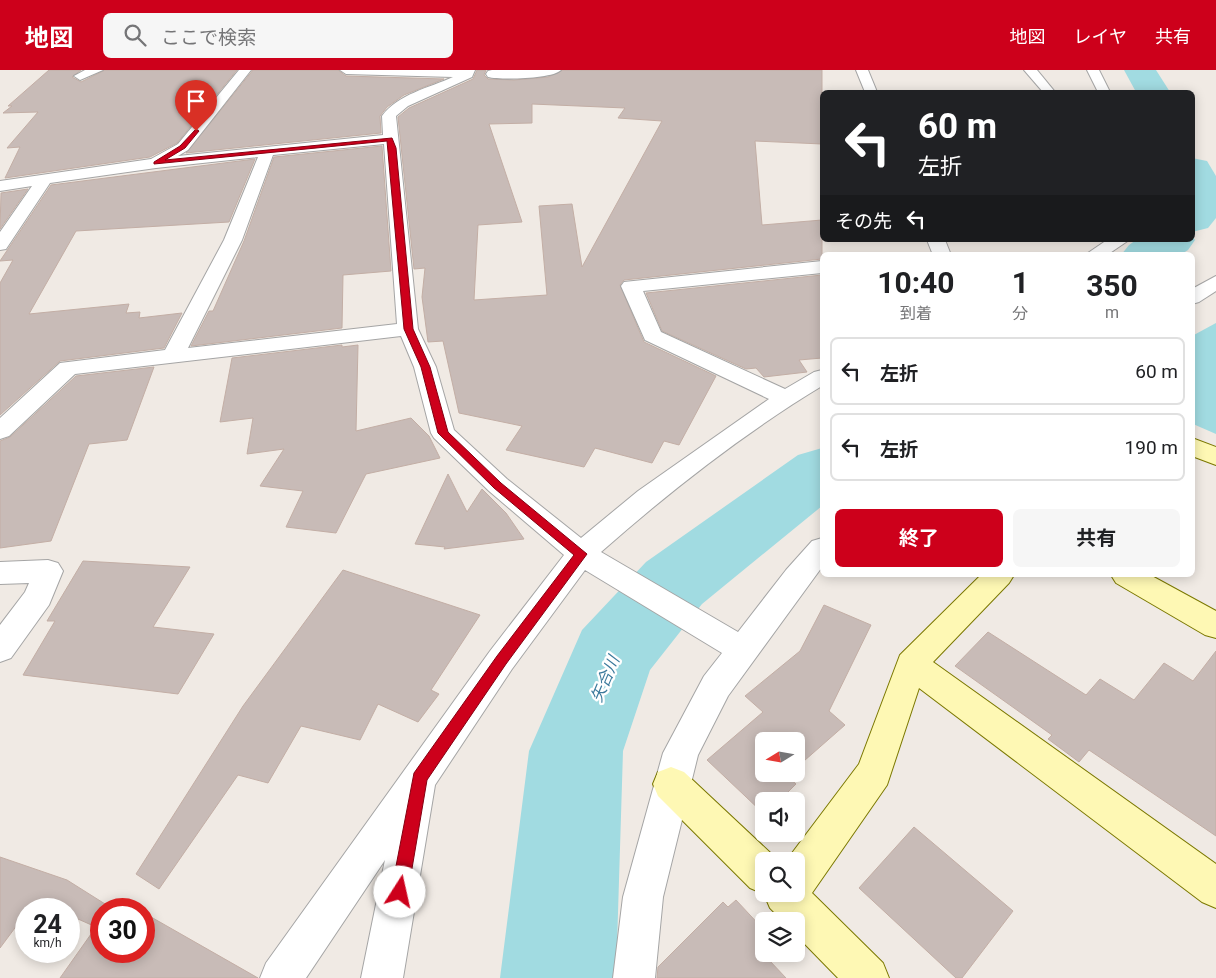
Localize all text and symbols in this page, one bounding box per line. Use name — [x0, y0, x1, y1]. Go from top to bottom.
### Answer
search box — [103, 13, 453, 58]
icon: search — [121, 21, 149, 49]
text: 地図 — [25, 24, 73, 52]
text: ここで検索 — [161, 26, 256, 49]
text: 地図 — [1010, 26, 1046, 47]
text: レイヤ — [1074, 26, 1127, 47]
text: 共有 — [1155, 26, 1191, 47]
pin — [175, 80, 217, 131]
icon: arrive — [182, 87, 210, 115]
text: 60 m — [918, 106, 997, 147]
icon: left — [835, 110, 900, 175]
text: 左折 — [918, 154, 962, 179]
icon: left — [902, 205, 930, 233]
text: その先 — [835, 210, 892, 233]
text: 10:40 — [877, 265, 955, 300]
text: 1 — [1012, 265, 1029, 300]
text: 350 — [1086, 268, 1138, 303]
text: m — [1105, 303, 1119, 322]
text: 到着 — [900, 304, 932, 323]
text: 分 — [1012, 304, 1028, 323]
icon: left — [837, 357, 865, 385]
text: 60 m — [1135, 360, 1178, 383]
text: 左折 — [880, 362, 918, 385]
icon: left — [837, 433, 865, 461]
text: 190 m — [1125, 436, 1178, 459]
text: 左折 — [880, 438, 918, 461]
button: 終了 — [835, 509, 1003, 567]
button: 共有 — [1013, 509, 1180, 567]
water label: 矢合川 — [587, 651, 624, 705]
north arrow — [755, 732, 805, 782]
map controls — [755, 732, 805, 962]
button: sound — [755, 792, 805, 842]
button: search — [755, 852, 805, 902]
position arrow — [373, 865, 425, 917]
speed limit sign: 30 — [90, 898, 155, 963]
text: 24 — [33, 910, 62, 939]
button: layers — [755, 912, 805, 962]
text: km/h — [33, 936, 62, 950]

